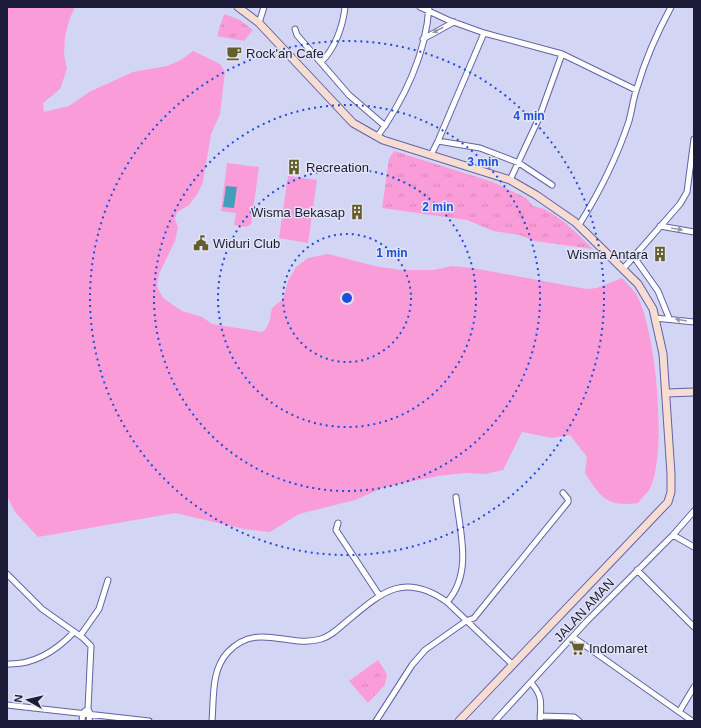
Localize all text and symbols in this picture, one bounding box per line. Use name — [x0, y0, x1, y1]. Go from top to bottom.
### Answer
one-way arrow — [433, 27, 444, 34]
cafe icon: Rock'an Cafe — [225, 44, 243, 62]
place label: Rock'an Cafe — [246, 46, 324, 61]
text: 4 min — [513, 109, 545, 123]
text: 3 min — [467, 155, 499, 169]
building icon: Recreation — [285, 158, 303, 176]
place label: Recreation — [306, 160, 369, 175]
text: 2 min — [422, 200, 454, 214]
building icon: Wisma Bekasap — [348, 203, 366, 221]
place label: Wisma Bekasap — [251, 205, 345, 220]
one-way arrow — [671, 226, 683, 232]
public building icon: Widuri Club — [192, 234, 210, 252]
place label: Widuri Club — [213, 236, 280, 251]
building icon: Wisma Antara — [651, 245, 669, 263]
text: 1 min — [376, 246, 408, 260]
place label: Wisma Antara — [567, 247, 649, 262]
centre of rings — [340, 291, 354, 305]
one-way arrow — [675, 317, 688, 323]
street label: JALAN AMAN — [551, 575, 617, 645]
supermarket icon: Indomaret — [568, 639, 586, 657]
place label: Indomaret — [589, 641, 648, 656]
north arrow — [8, 680, 48, 720]
text: N — [12, 694, 25, 703]

